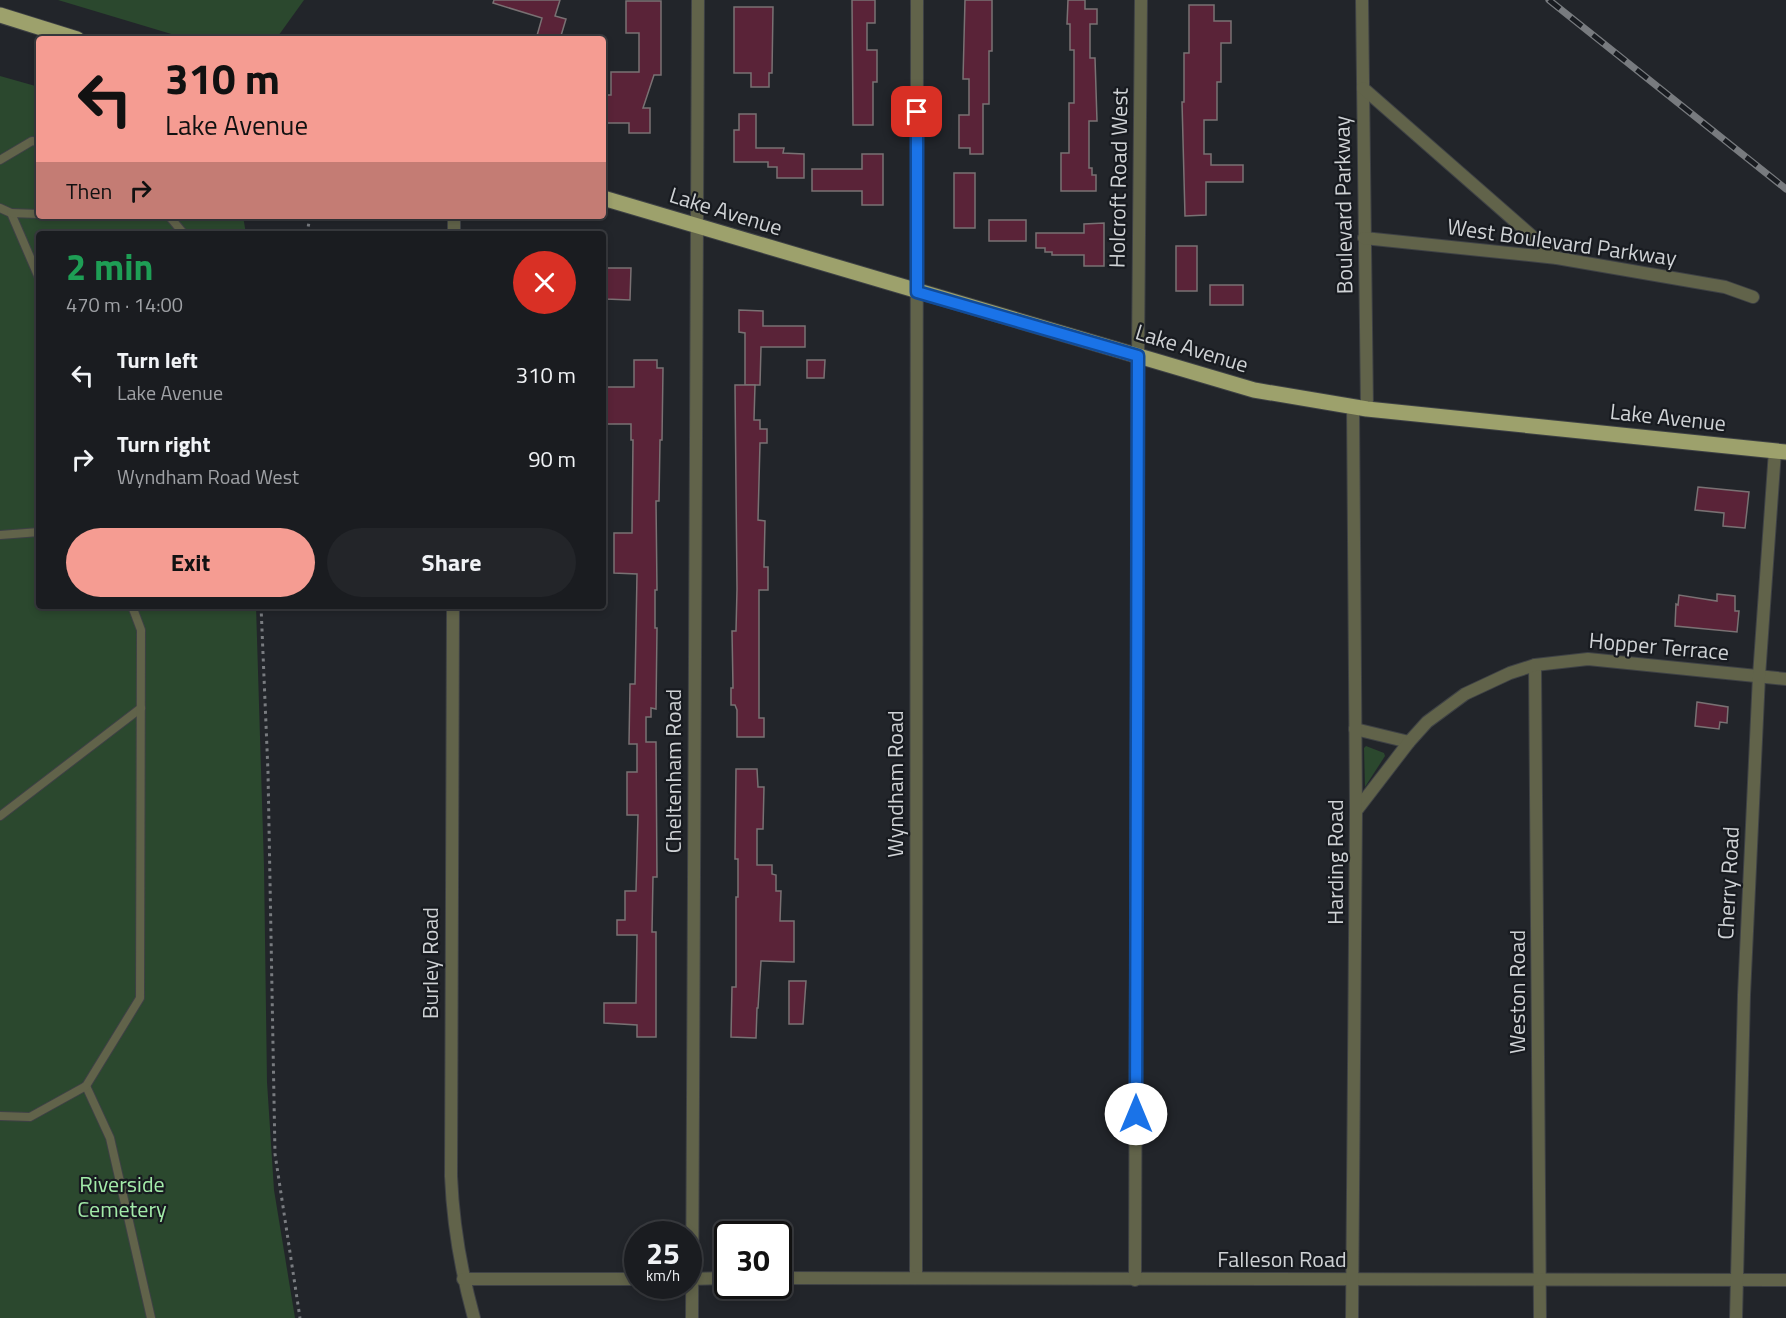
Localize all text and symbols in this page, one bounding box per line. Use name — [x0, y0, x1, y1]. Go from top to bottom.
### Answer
text: 310 m — [165, 46, 280, 110]
icon: left — [66, 60, 144, 138]
pin — [891, 86, 942, 137]
street label: Holcroft Road West — [1099, 87, 1137, 269]
icon: arrive — [900, 95, 933, 128]
text: Lake Avenue — [165, 104, 308, 145]
street label: Boulevard Parkway — [1324, 115, 1362, 294]
text: Then — [66, 174, 112, 208]
icon: right — [124, 174, 157, 207]
street label: Lake Avenue — [665, 178, 787, 244]
street label: West Boulevard Parkway — [1445, 209, 1679, 275]
text: 2 min — [66, 239, 153, 294]
button: close — [513, 251, 576, 314]
text: 470 m · 14:00 — [66, 289, 183, 320]
street label: Lake Avenue — [1131, 315, 1253, 381]
text: Turn left — [117, 343, 198, 377]
text: 310 m — [516, 358, 576, 392]
icon: left — [66, 359, 99, 392]
text: Lake Avenue — [117, 377, 223, 408]
street label: Lake Avenue — [1608, 394, 1728, 440]
text: Turn right — [117, 427, 211, 461]
text: 90 m — [528, 442, 576, 476]
icon: right — [66, 443, 99, 476]
text: Wyndham Road West — [117, 461, 299, 492]
button: Exit — [66, 528, 315, 597]
button: Share — [327, 528, 576, 597]
street label: Hopper Terrace — [1587, 623, 1731, 669]
street label: Cheltenham Road — [656, 689, 690, 853]
street label: Wyndham Road — [878, 710, 912, 858]
street label: Harding Road — [1318, 799, 1352, 925]
street label: Cherry Road — [1708, 826, 1748, 940]
street label: Burley Road — [413, 907, 447, 1019]
street label: Weston Road — [1500, 930, 1534, 1054]
position arrow — [1104, 1082, 1168, 1146]
park label: Riverside Cemetery — [77, 1167, 167, 1226]
speed limit sign: 30 — [714, 1221, 792, 1299]
text: 25 — [646, 1230, 680, 1276]
street label: Falleson Road — [1217, 1242, 1347, 1276]
text: km/h — [646, 1264, 680, 1287]

